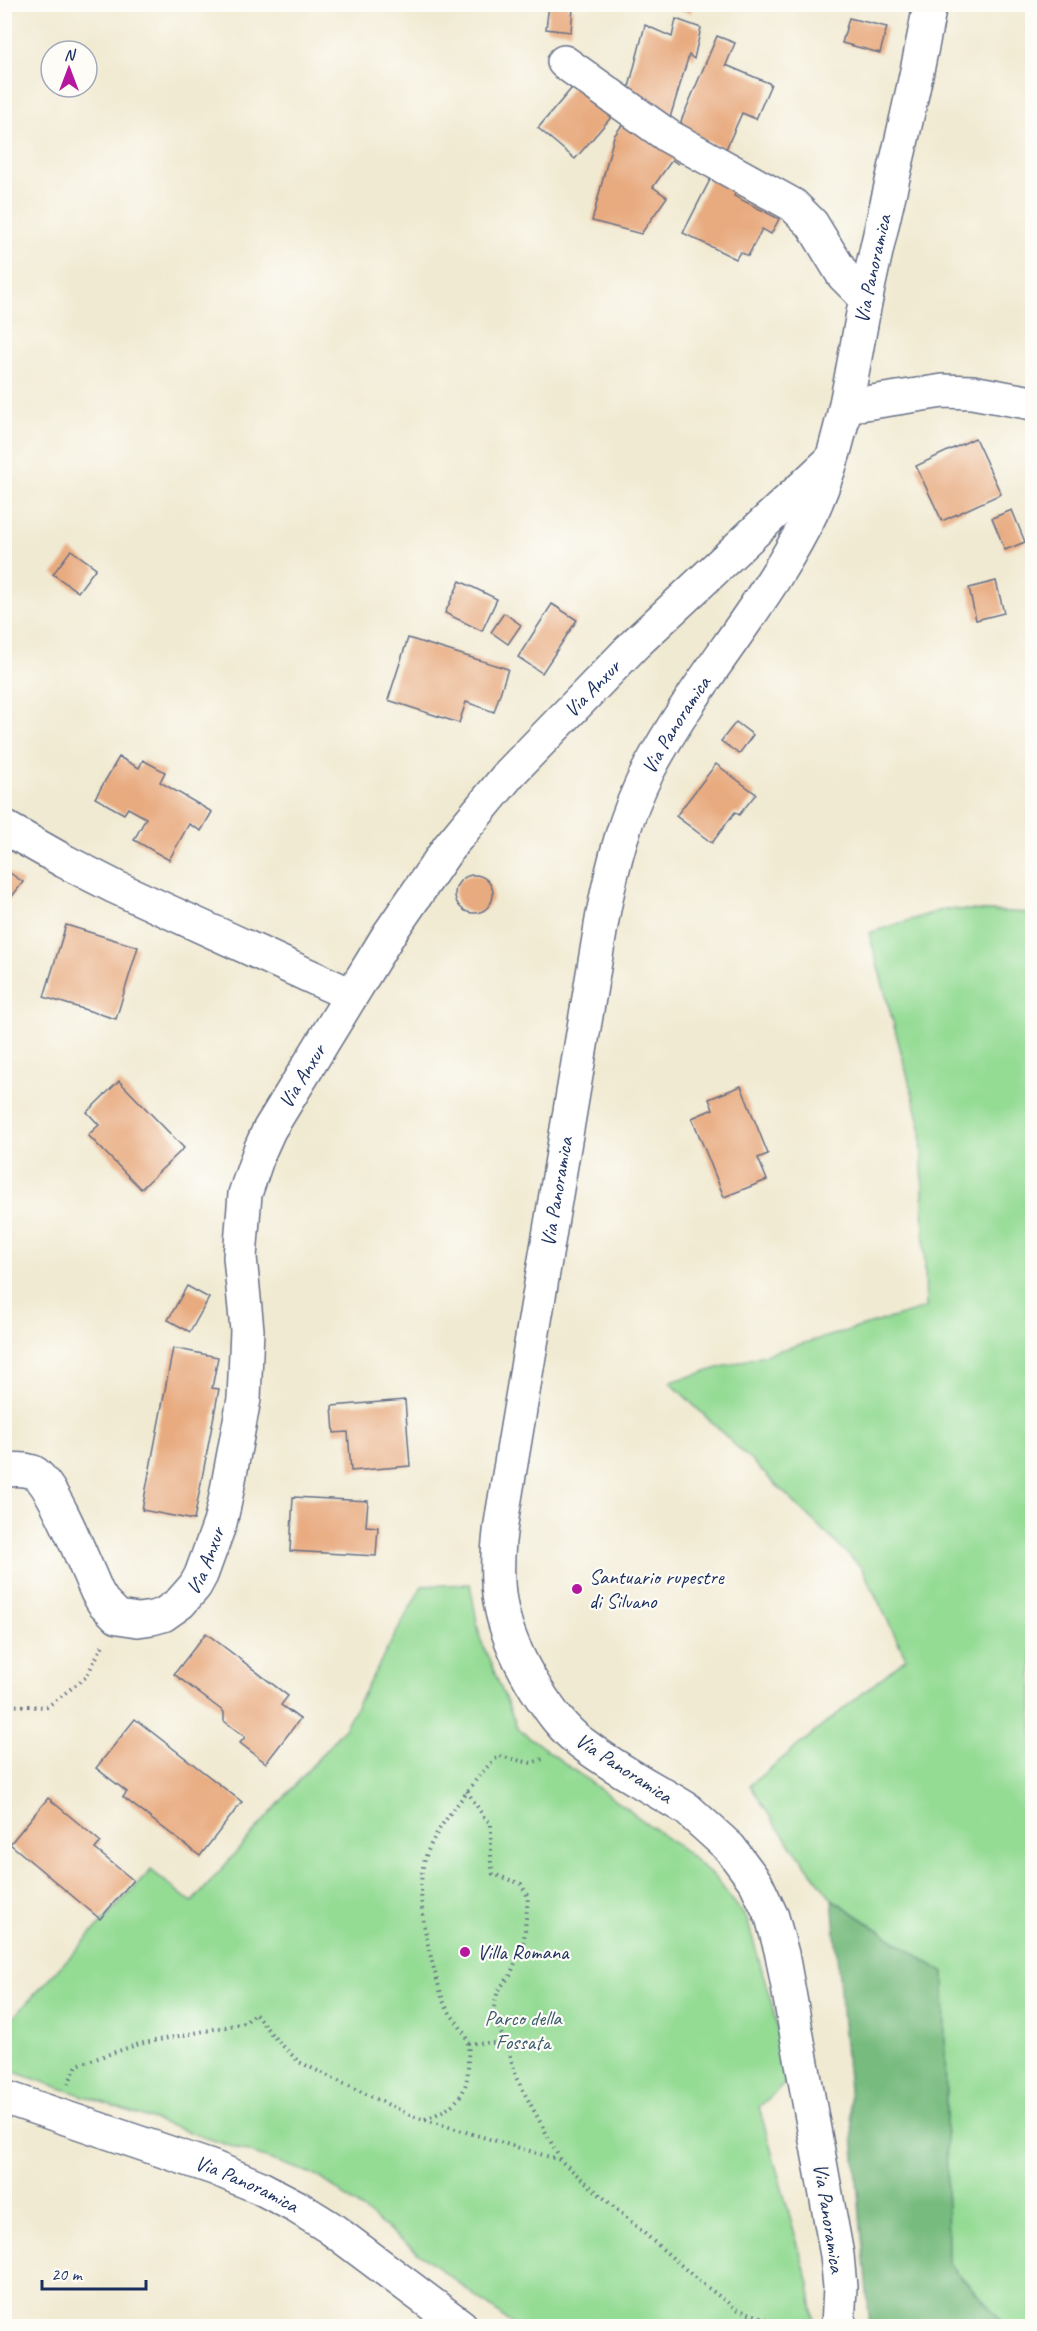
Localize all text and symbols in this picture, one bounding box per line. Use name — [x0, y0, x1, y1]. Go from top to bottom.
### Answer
north arrow — [39, 39, 99, 99]
text: N — [64, 45, 77, 65]
street label: Via Panoramica — [848, 210, 897, 325]
street label: Via Anxur — [558, 653, 627, 723]
street label: Via Panoramica — [636, 670, 717, 778]
street label: Via Anxur — [273, 1038, 332, 1113]
street label: Via Panoramica — [535, 1133, 579, 1248]
street label: Via Anxur — [180, 1522, 231, 1600]
place label: Santuario rupestre di Silvano — [589, 1564, 725, 1614]
marker: Santuario rupestre di Silvano — [570, 1582, 584, 1596]
street label: Via Panoramica — [571, 1727, 679, 1810]
place label: Villa Romana — [477, 1939, 570, 1965]
marker: Villa Romana — [458, 1945, 472, 1959]
park label: Parco della Fossata — [485, 2005, 563, 2055]
street label: Via Panoramica — [192, 2150, 304, 2219]
street label: Via Panoramica — [808, 2161, 851, 2276]
scale bar — [42, 2253, 146, 2291]
text: 20 m — [51, 2263, 84, 2285]

